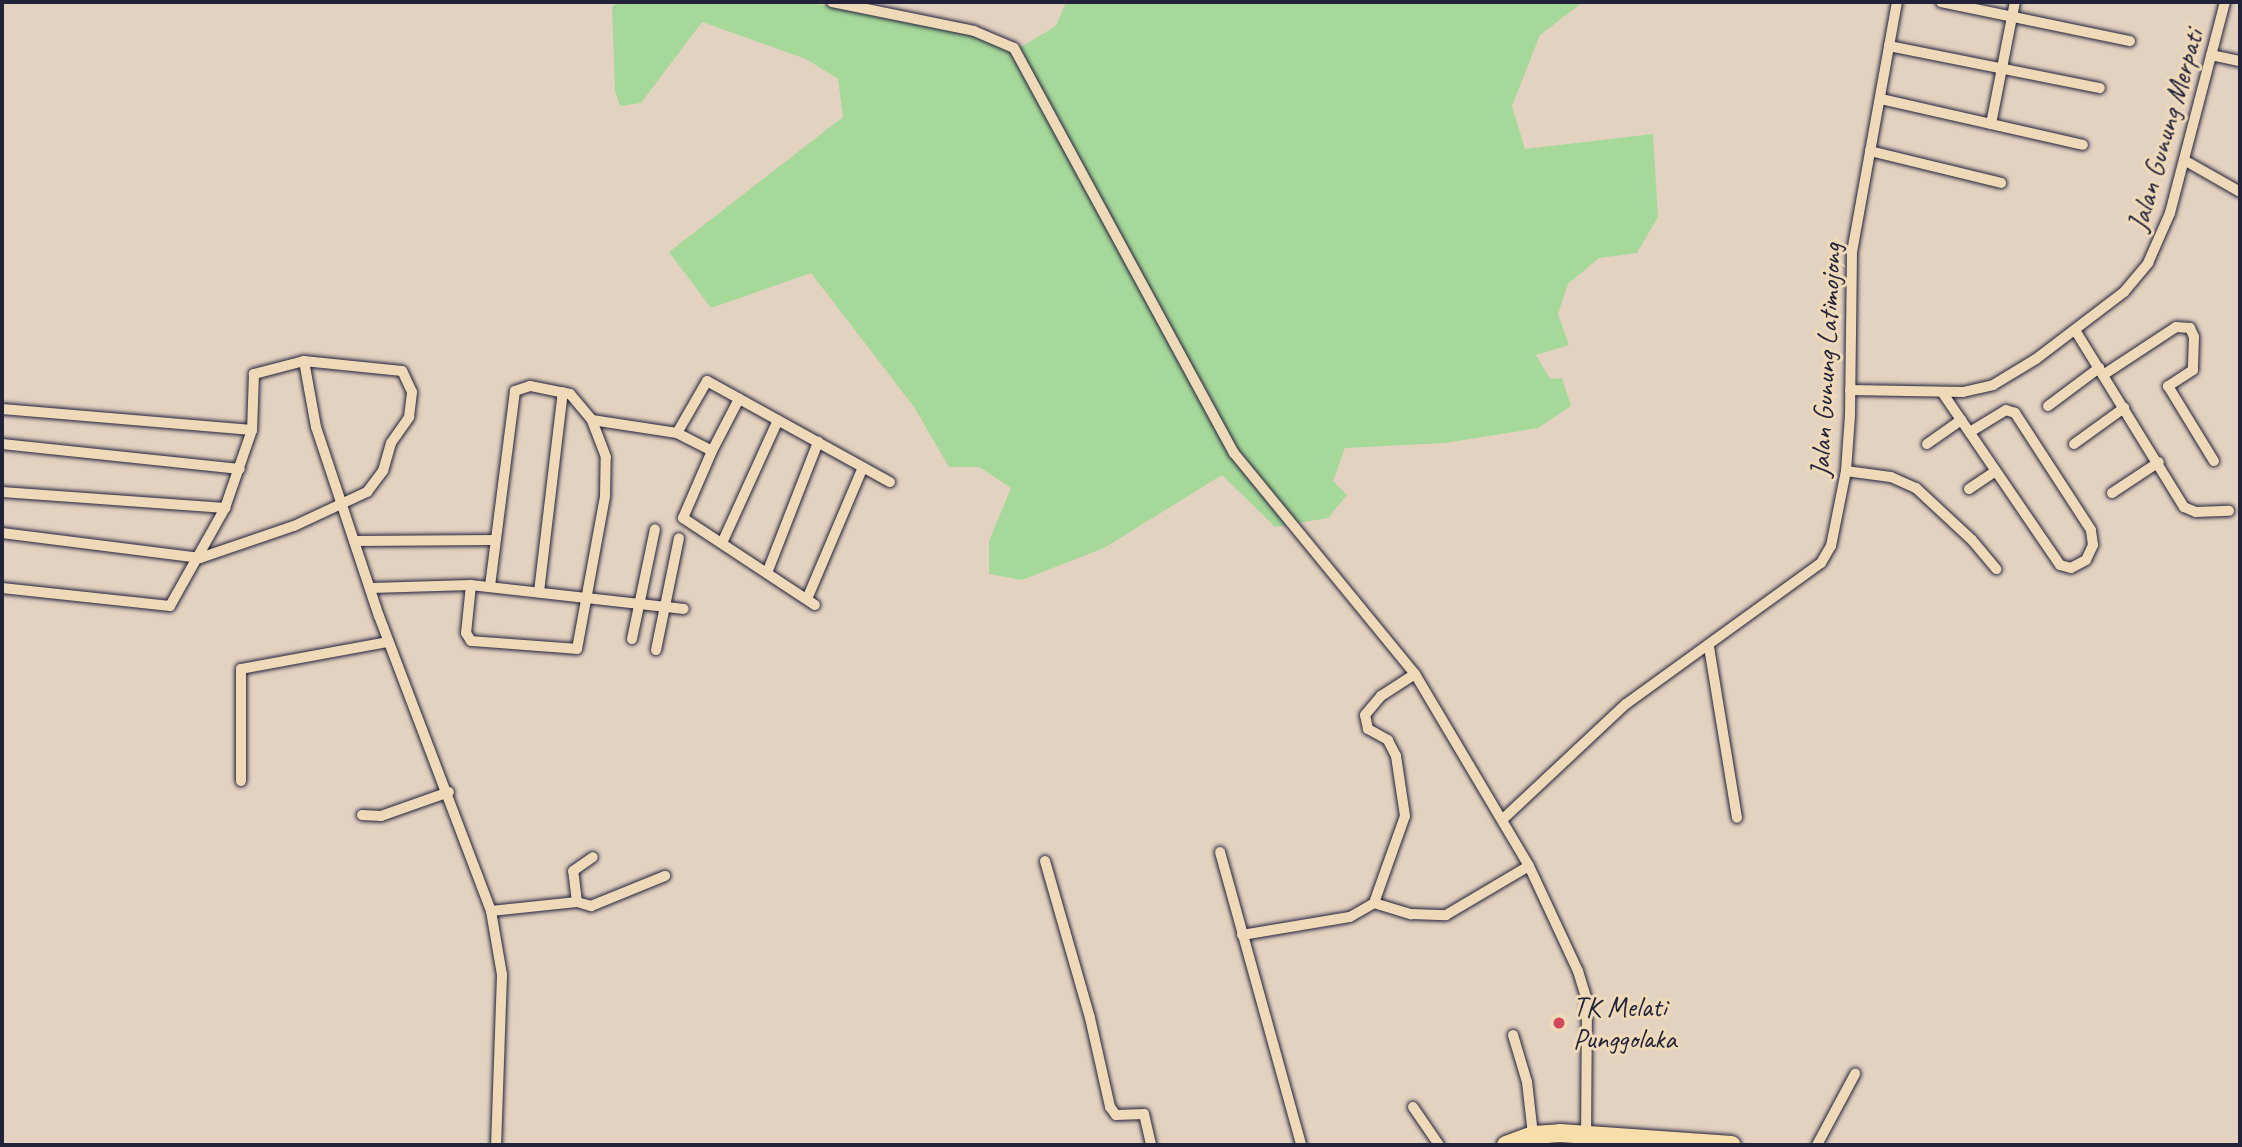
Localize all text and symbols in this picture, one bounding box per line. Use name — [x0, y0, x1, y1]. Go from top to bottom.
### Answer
street label: Jalan Gunung Merpati — [2121, 26, 2211, 234]
street label: Jalan Gunung Latimojong — [1803, 241, 1849, 479]
place label: TK Melati Punggolaka — [1573, 990, 1677, 1056]
marker: TK Melati Punggolaka — [1551, 1015, 1567, 1031]

